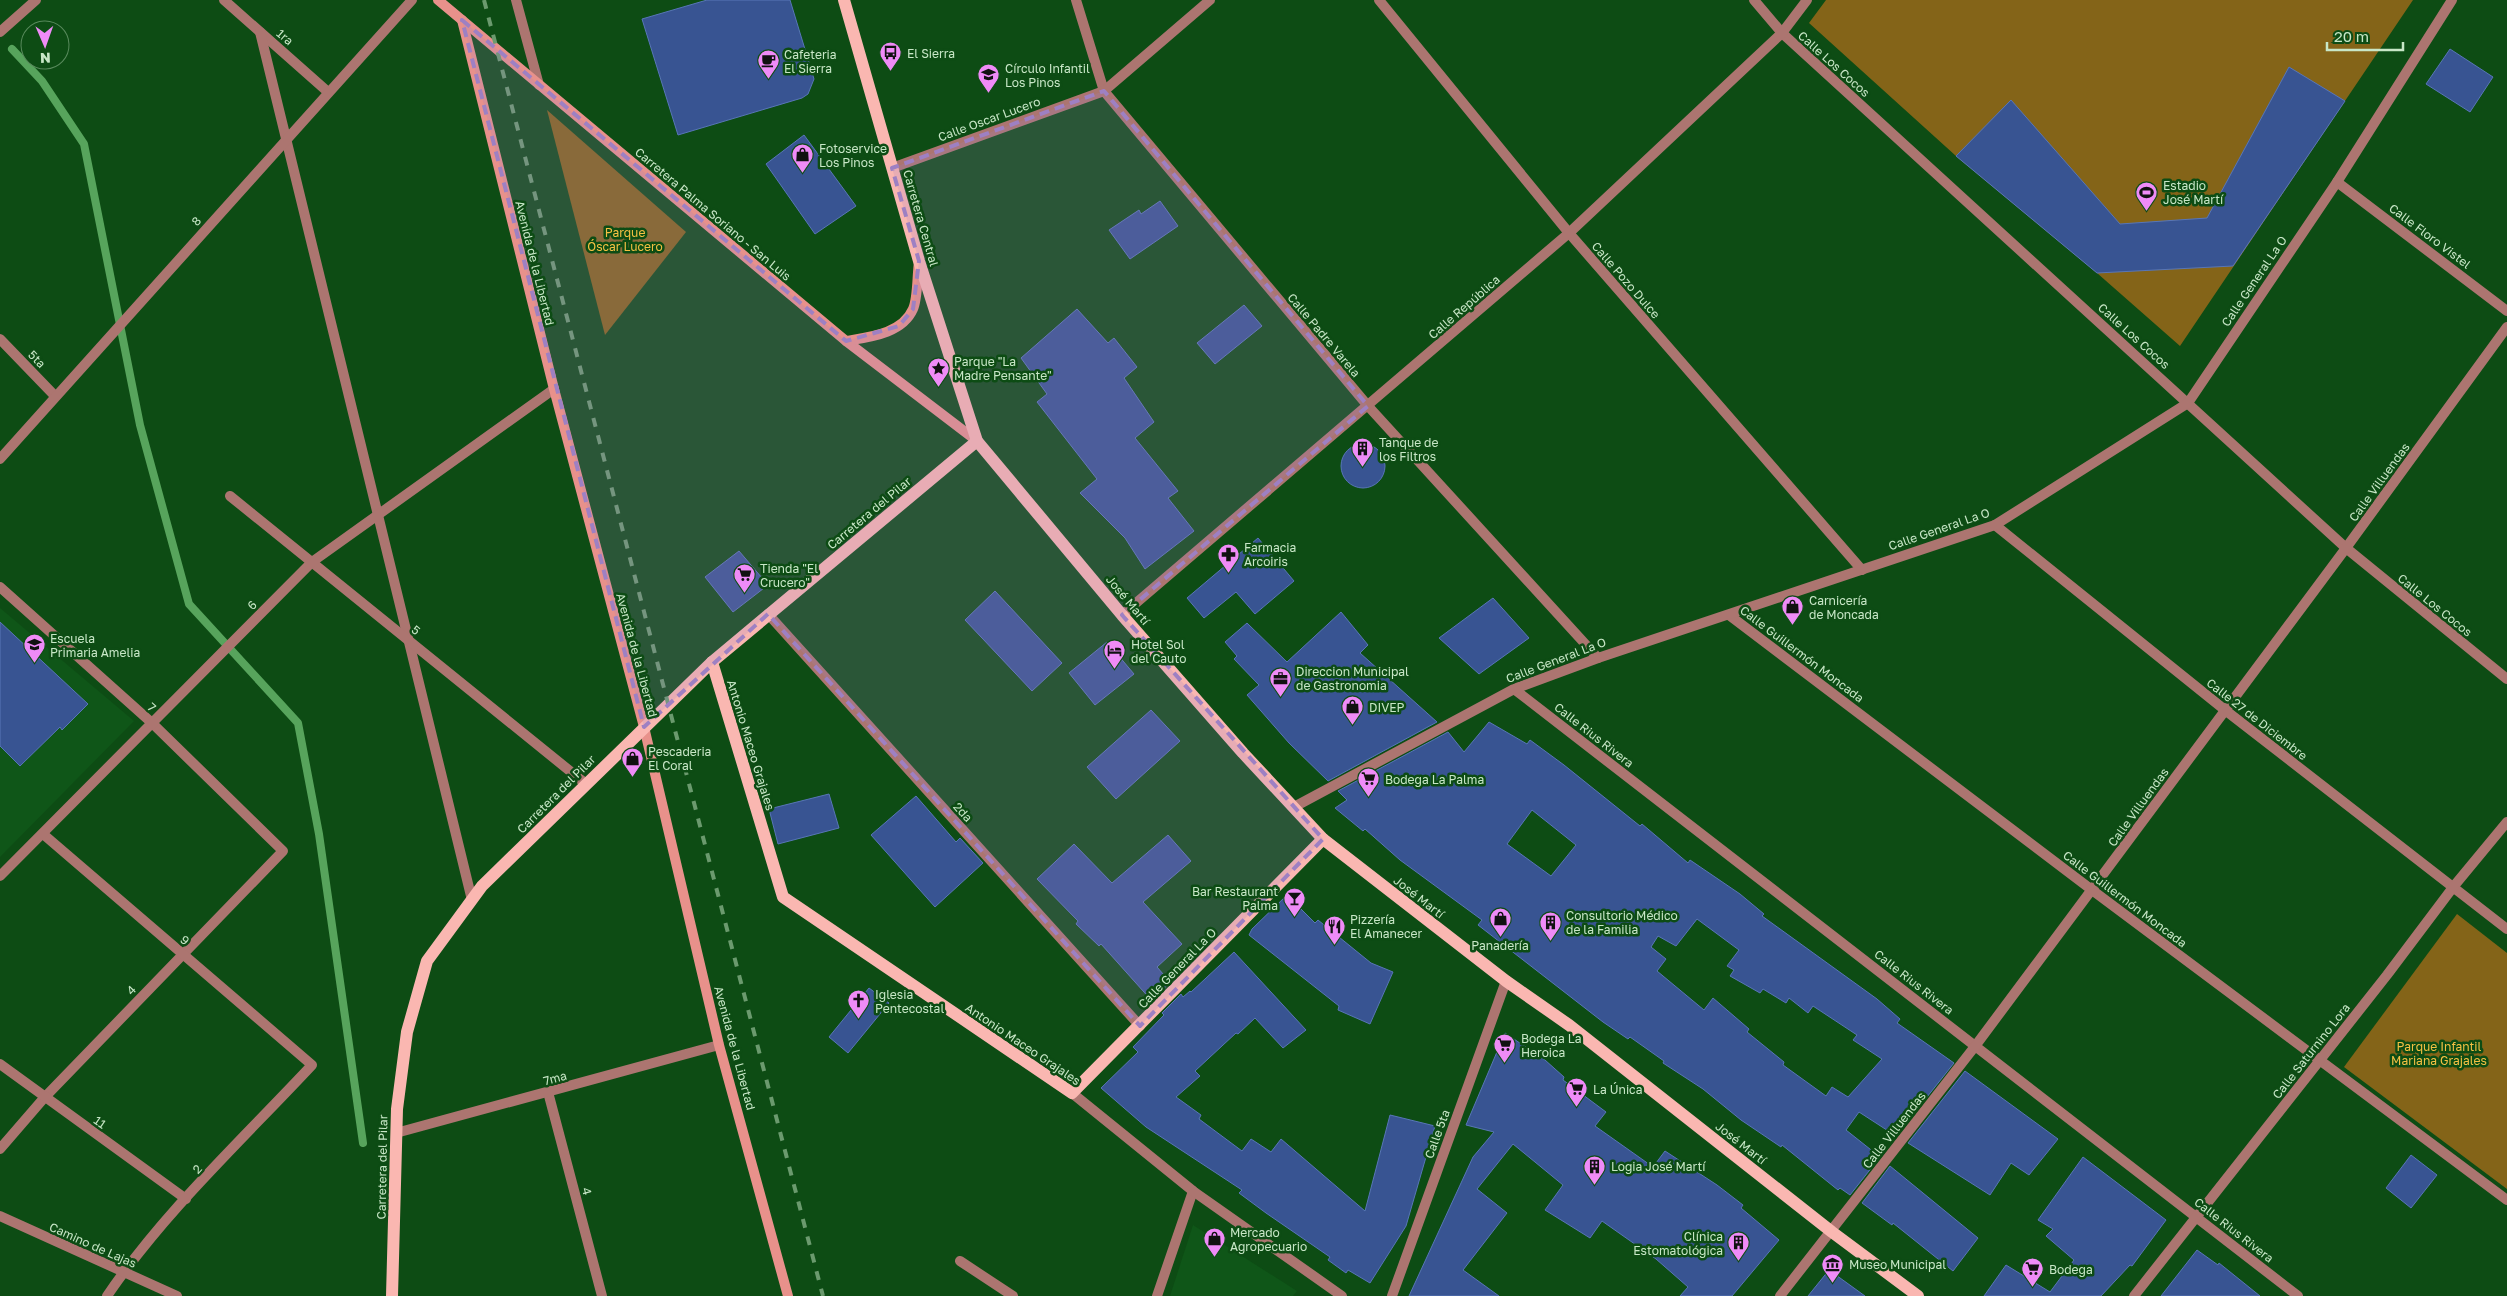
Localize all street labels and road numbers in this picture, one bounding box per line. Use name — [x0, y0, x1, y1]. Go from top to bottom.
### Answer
street label: 1ra — [274, 26, 296, 48]
street label: Calle Los Cocos — [1795, 28, 1873, 100]
street label: Calle Oscar Lucero — [936, 94, 1042, 144]
street label: Carretera Palma Soriano - San Luis — [632, 144, 794, 284]
street label: Carretera Central — [900, 168, 942, 268]
street label: Avenida de la Libertad — [512, 199, 558, 327]
street label: Calle Floro Vistel — [2386, 200, 2474, 272]
street label: 8 — [188, 213, 204, 229]
street label: Calle General La O — [2218, 233, 2290, 329]
street label: Calle Pozo Dulce — [1589, 239, 1663, 321]
street label: Calle República — [1425, 272, 1503, 342]
street label: Calle Padre Varela — [1284, 290, 1364, 380]
street label: Calle Los Cocos — [2095, 300, 2173, 372]
street label: 5ta — [25, 347, 49, 371]
street label: Calle Villuendas — [2345, 440, 2413, 524]
street label: Carretera del Pilar — [824, 473, 914, 552]
street label: Calle General La O — [1886, 505, 1992, 553]
street label: Calle Los Cocos — [2395, 570, 2475, 640]
street label: José Martí — [1103, 572, 1154, 628]
street label: Avenida de la Libertad — [613, 591, 661, 719]
street label: 6 — [244, 597, 260, 613]
street label: Calle Guillermón Moncada — [1737, 603, 1867, 705]
street label: 5 — [409, 622, 423, 638]
street label: Calle General La O — [1504, 634, 1608, 686]
street label: Calle 27 de Diciembre — [2204, 675, 2310, 763]
street label: Antonio Maceo Grajales — [724, 678, 778, 812]
street label: 7 — [145, 699, 159, 715]
street label: Calle Rius Rivera — [1551, 699, 1637, 771]
street label: Carretera del Pilar — [514, 751, 599, 836]
street label: Calle Villuendas — [2104, 765, 2172, 849]
street label: 2da — [950, 799, 976, 825]
street label: Calle Guillermón Moncada — [2060, 848, 2190, 950]
street label: José Martí — [1391, 873, 1448, 922]
street label: Calle General La O — [1135, 925, 1219, 1011]
street label: 9 — [177, 932, 193, 948]
street label: Calle Rius Rivera — [1871, 946, 1957, 1018]
street label: 4 — [123, 982, 139, 998]
street label: Avenida de la Libertad — [711, 984, 759, 1112]
street label: Antonio Maceo Grajales — [963, 1000, 1083, 1088]
street label: Calle Saturnino Lora — [2269, 1000, 2353, 1102]
street label: 7ma — [542, 1068, 568, 1088]
street label: Calle Villuendas — [1859, 1089, 1929, 1171]
street label: Calle 5ta — [1421, 1107, 1453, 1161]
street label: 11 — [91, 1113, 109, 1132]
street label: Carretera del Pilar — [374, 1114, 390, 1220]
street label: José Martí — [1713, 1119, 1770, 1168]
street label: 2 — [189, 1161, 205, 1177]
street label: 4 — [579, 1186, 595, 1196]
street label: Calle Rius Rivera — [2191, 1194, 2277, 1266]
street label: Camino de Lajas — [47, 1219, 139, 1271]

